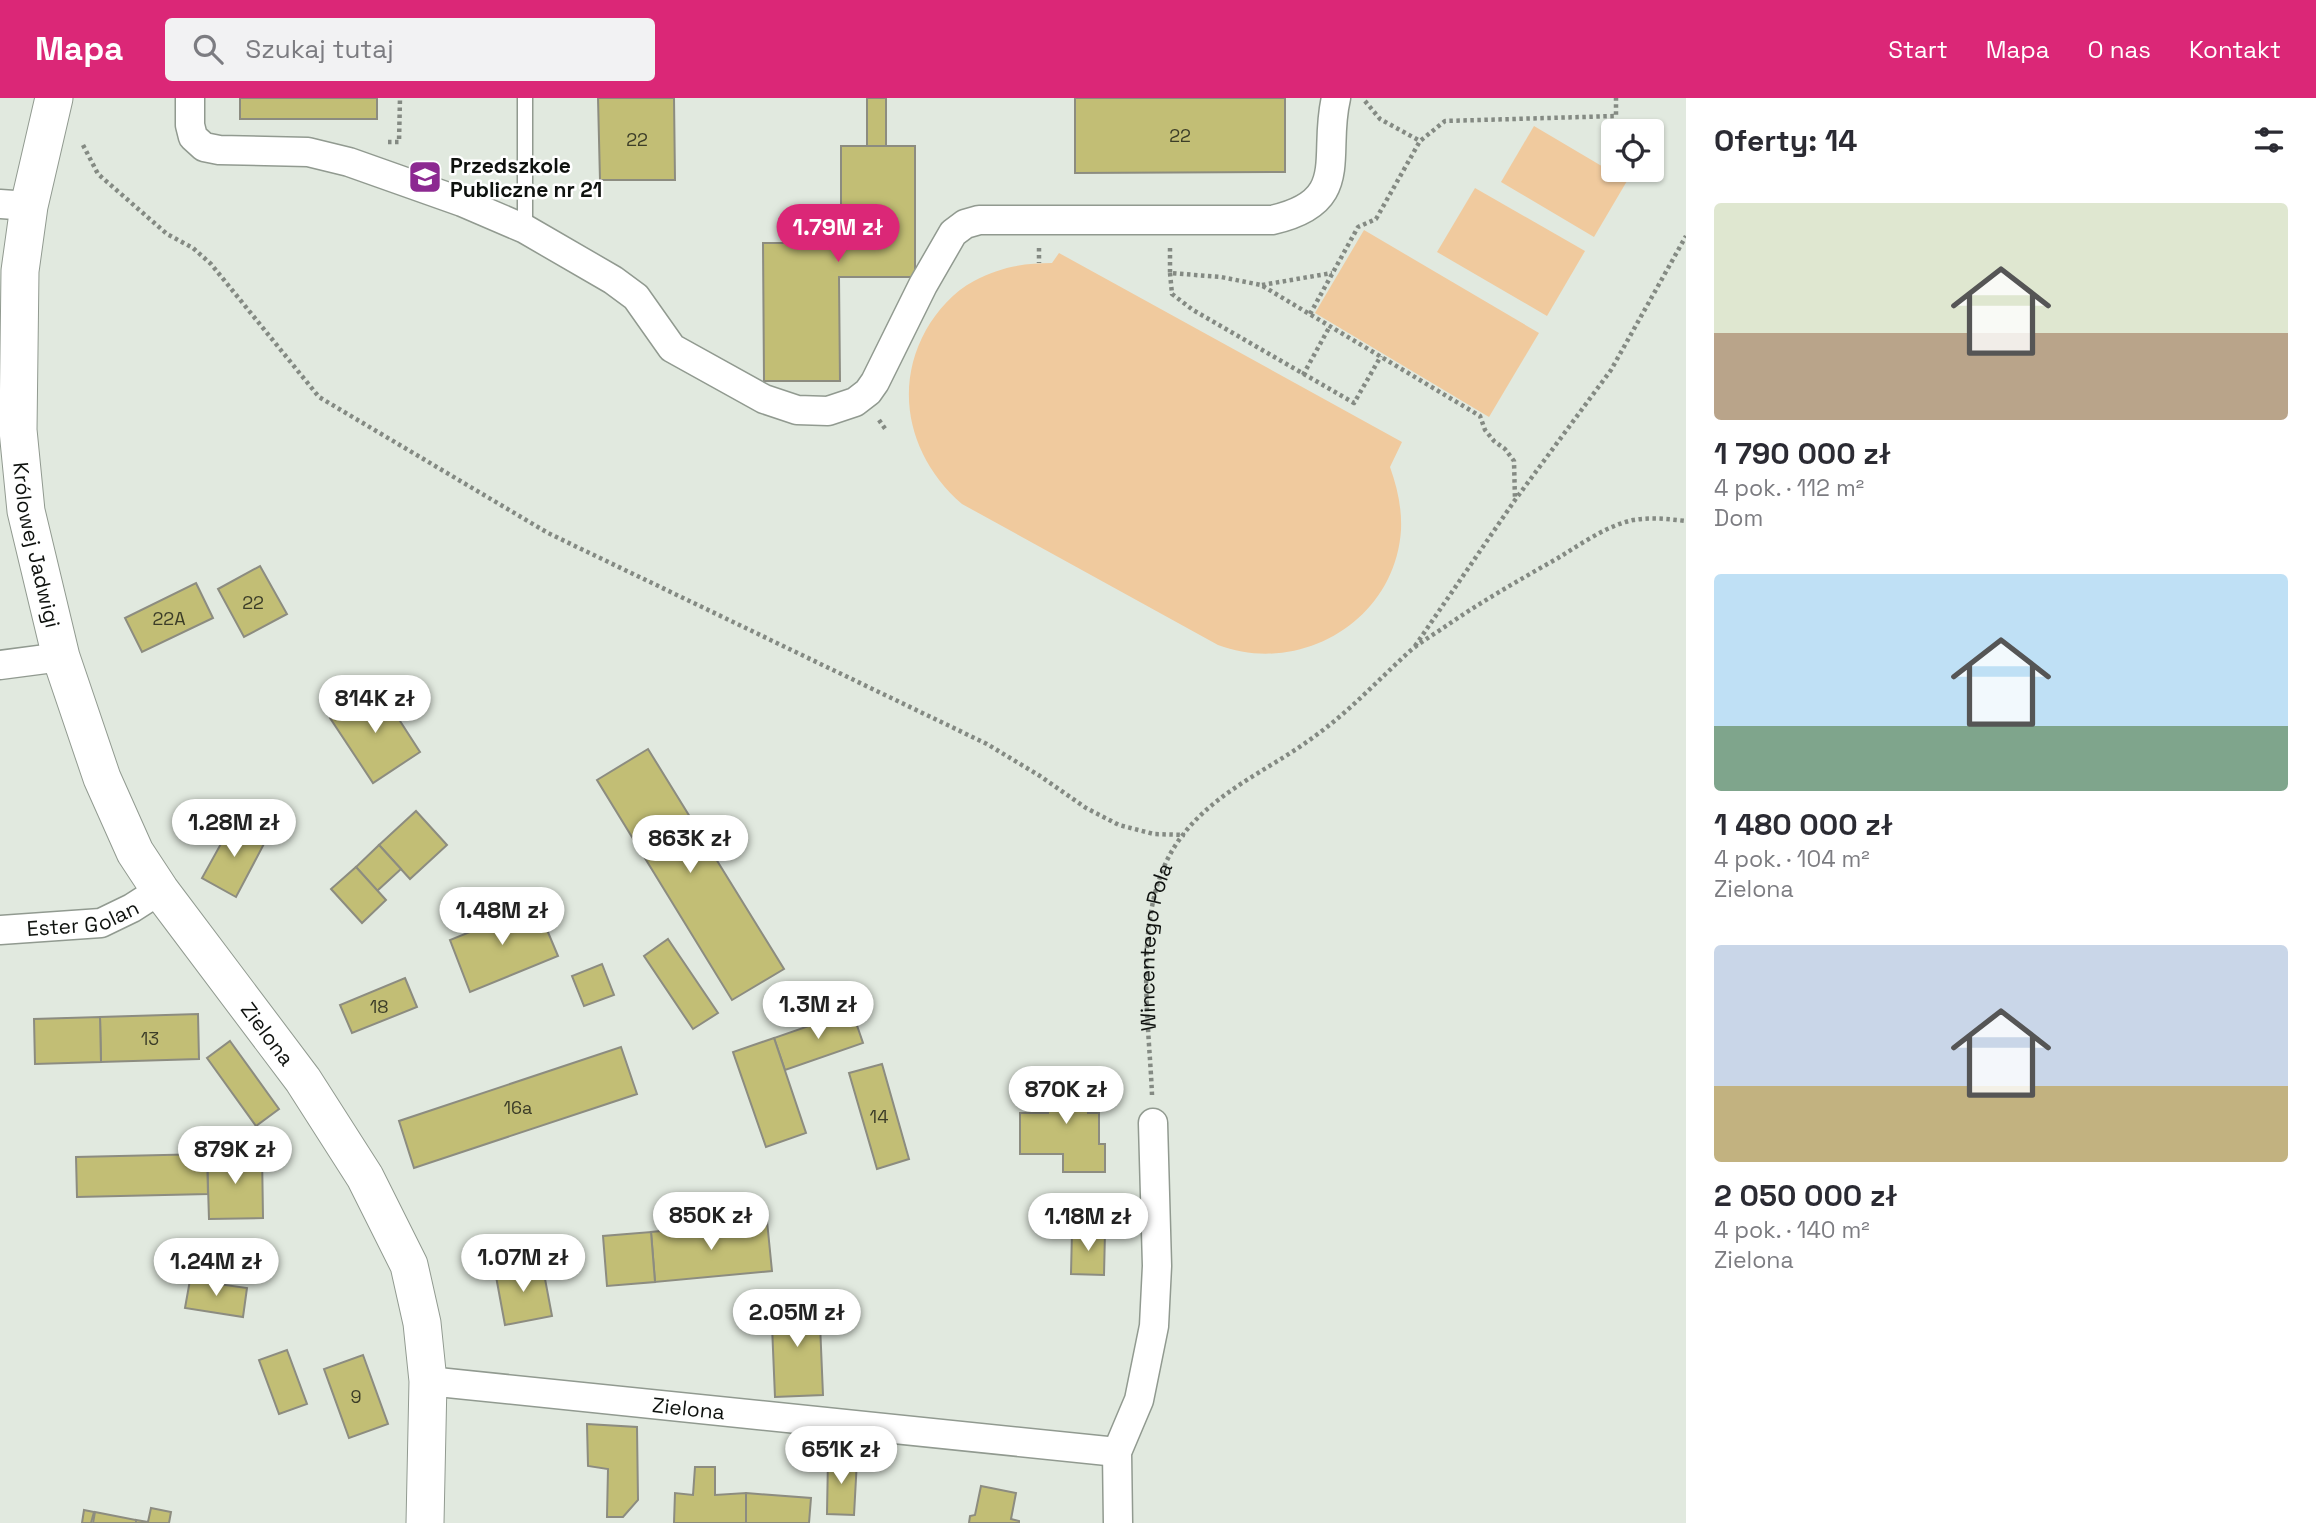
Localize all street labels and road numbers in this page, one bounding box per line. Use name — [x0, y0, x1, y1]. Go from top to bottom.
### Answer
street label: Królowej Jadwigi — [8, 461, 67, 630]
street label: Wincentego Pola — [1133, 858, 1178, 1032]
street label: Ester Golan — [26, 893, 143, 942]
street label: Zielona — [235, 996, 301, 1071]
street label: Zielona — [651, 1391, 726, 1425]

